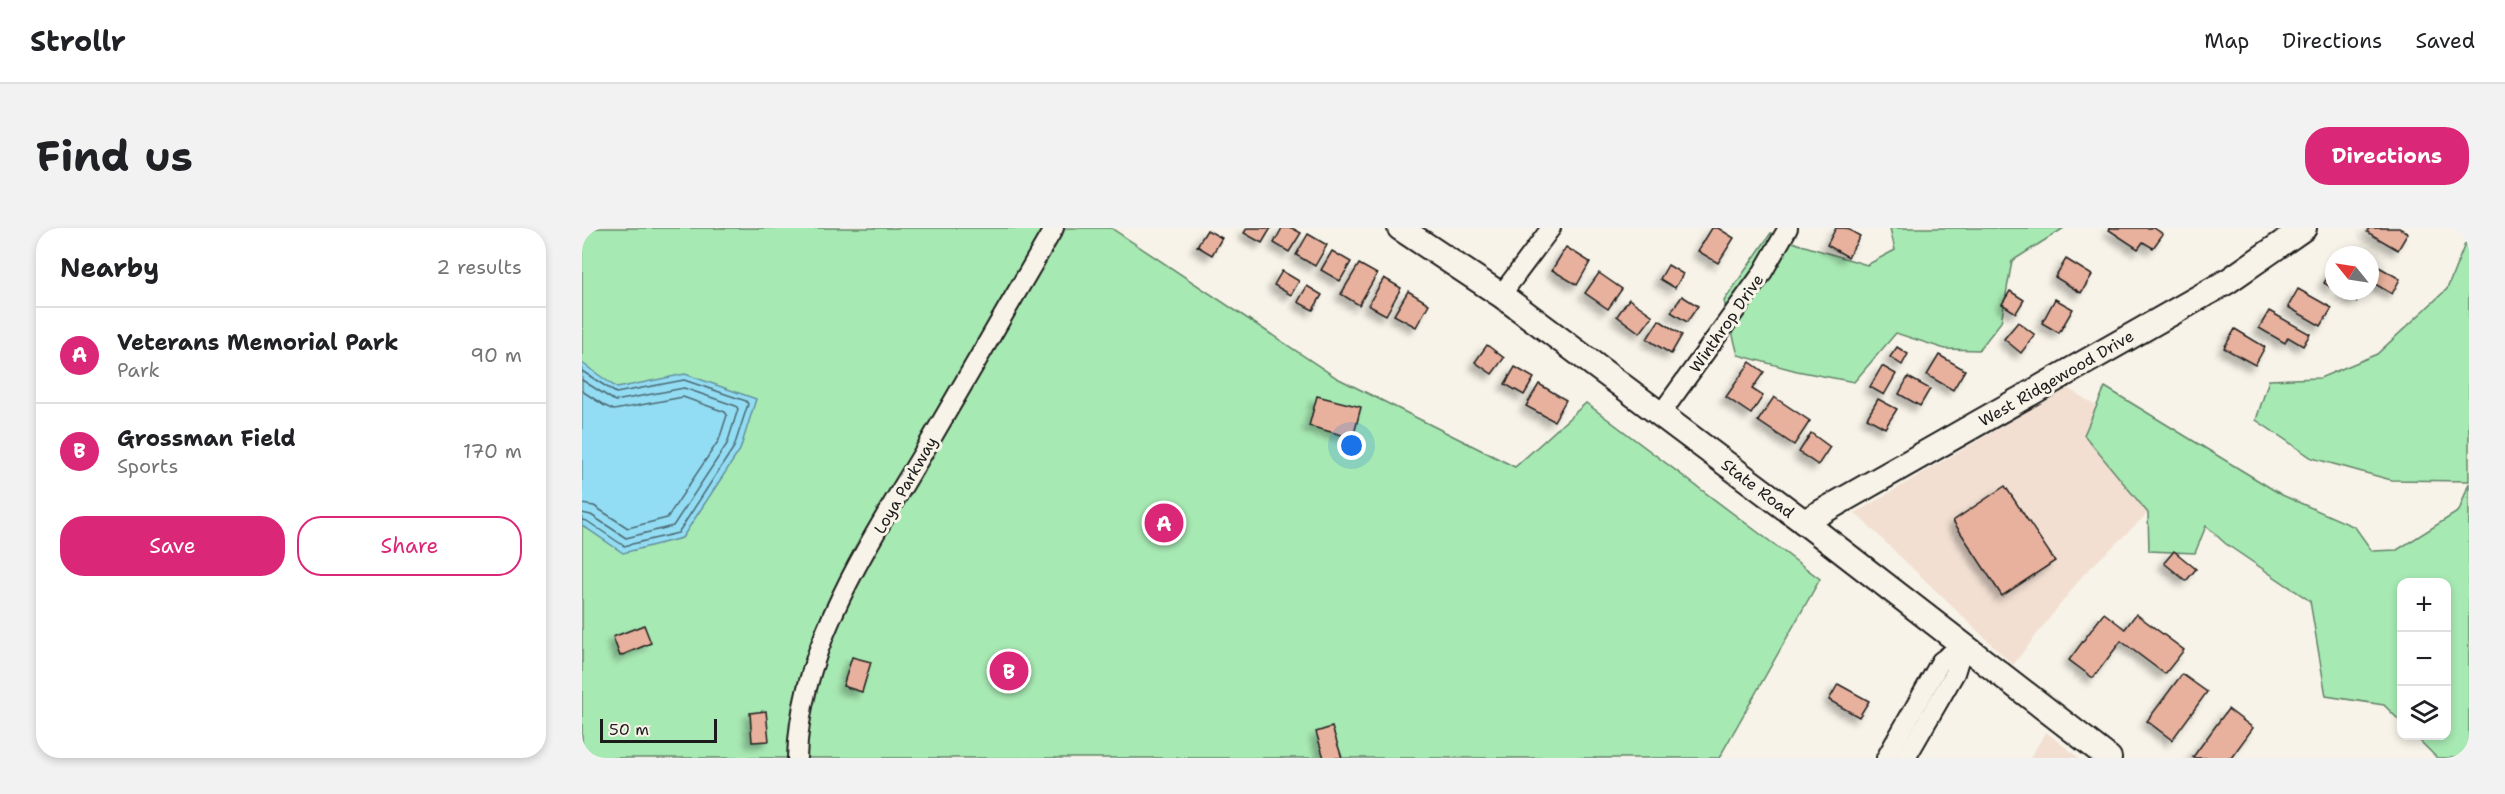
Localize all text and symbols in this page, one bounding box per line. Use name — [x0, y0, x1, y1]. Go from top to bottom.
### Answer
text: Strollr — [30, 22, 126, 60]
text: Map — [2204, 27, 2249, 55]
text: Directions — [2282, 27, 2382, 55]
text: Saved — [2415, 27, 2475, 55]
button: Directions — [2305, 127, 2469, 185]
text: Find us — [36, 128, 193, 184]
north arrow — [2325, 246, 2379, 300]
text: Nearby — [60, 250, 159, 285]
text: 2 results — [436, 254, 522, 280]
street label: Winthrop Drive — [1685, 270, 1768, 377]
street label: West Ridgewood Drive — [1975, 325, 2137, 431]
text: Veterans Memorial Park — [117, 328, 398, 357]
text: A — [72, 342, 87, 368]
text: 90 m — [470, 342, 522, 368]
text: Park — [117, 357, 160, 383]
text: Grossman Field — [117, 424, 296, 453]
your location — [1337, 431, 1366, 460]
street label: Loya Parkway — [869, 433, 942, 538]
text: B — [73, 438, 86, 464]
text: 170 m — [463, 438, 522, 464]
text: Sports — [117, 453, 178, 479]
street label: State Road — [1717, 454, 1798, 523]
pin: A — [1144, 500, 1184, 546]
button: Save — [60, 516, 285, 576]
button: Share — [297, 516, 522, 576]
map controls — [2397, 578, 2451, 740]
button: + — [2397, 578, 2451, 632]
button: − — [2397, 632, 2451, 686]
pin: B — [990, 648, 1028, 694]
button: layers — [2397, 686, 2451, 740]
scale bar — [600, 716, 717, 744]
text: 50 m — [609, 719, 649, 740]

